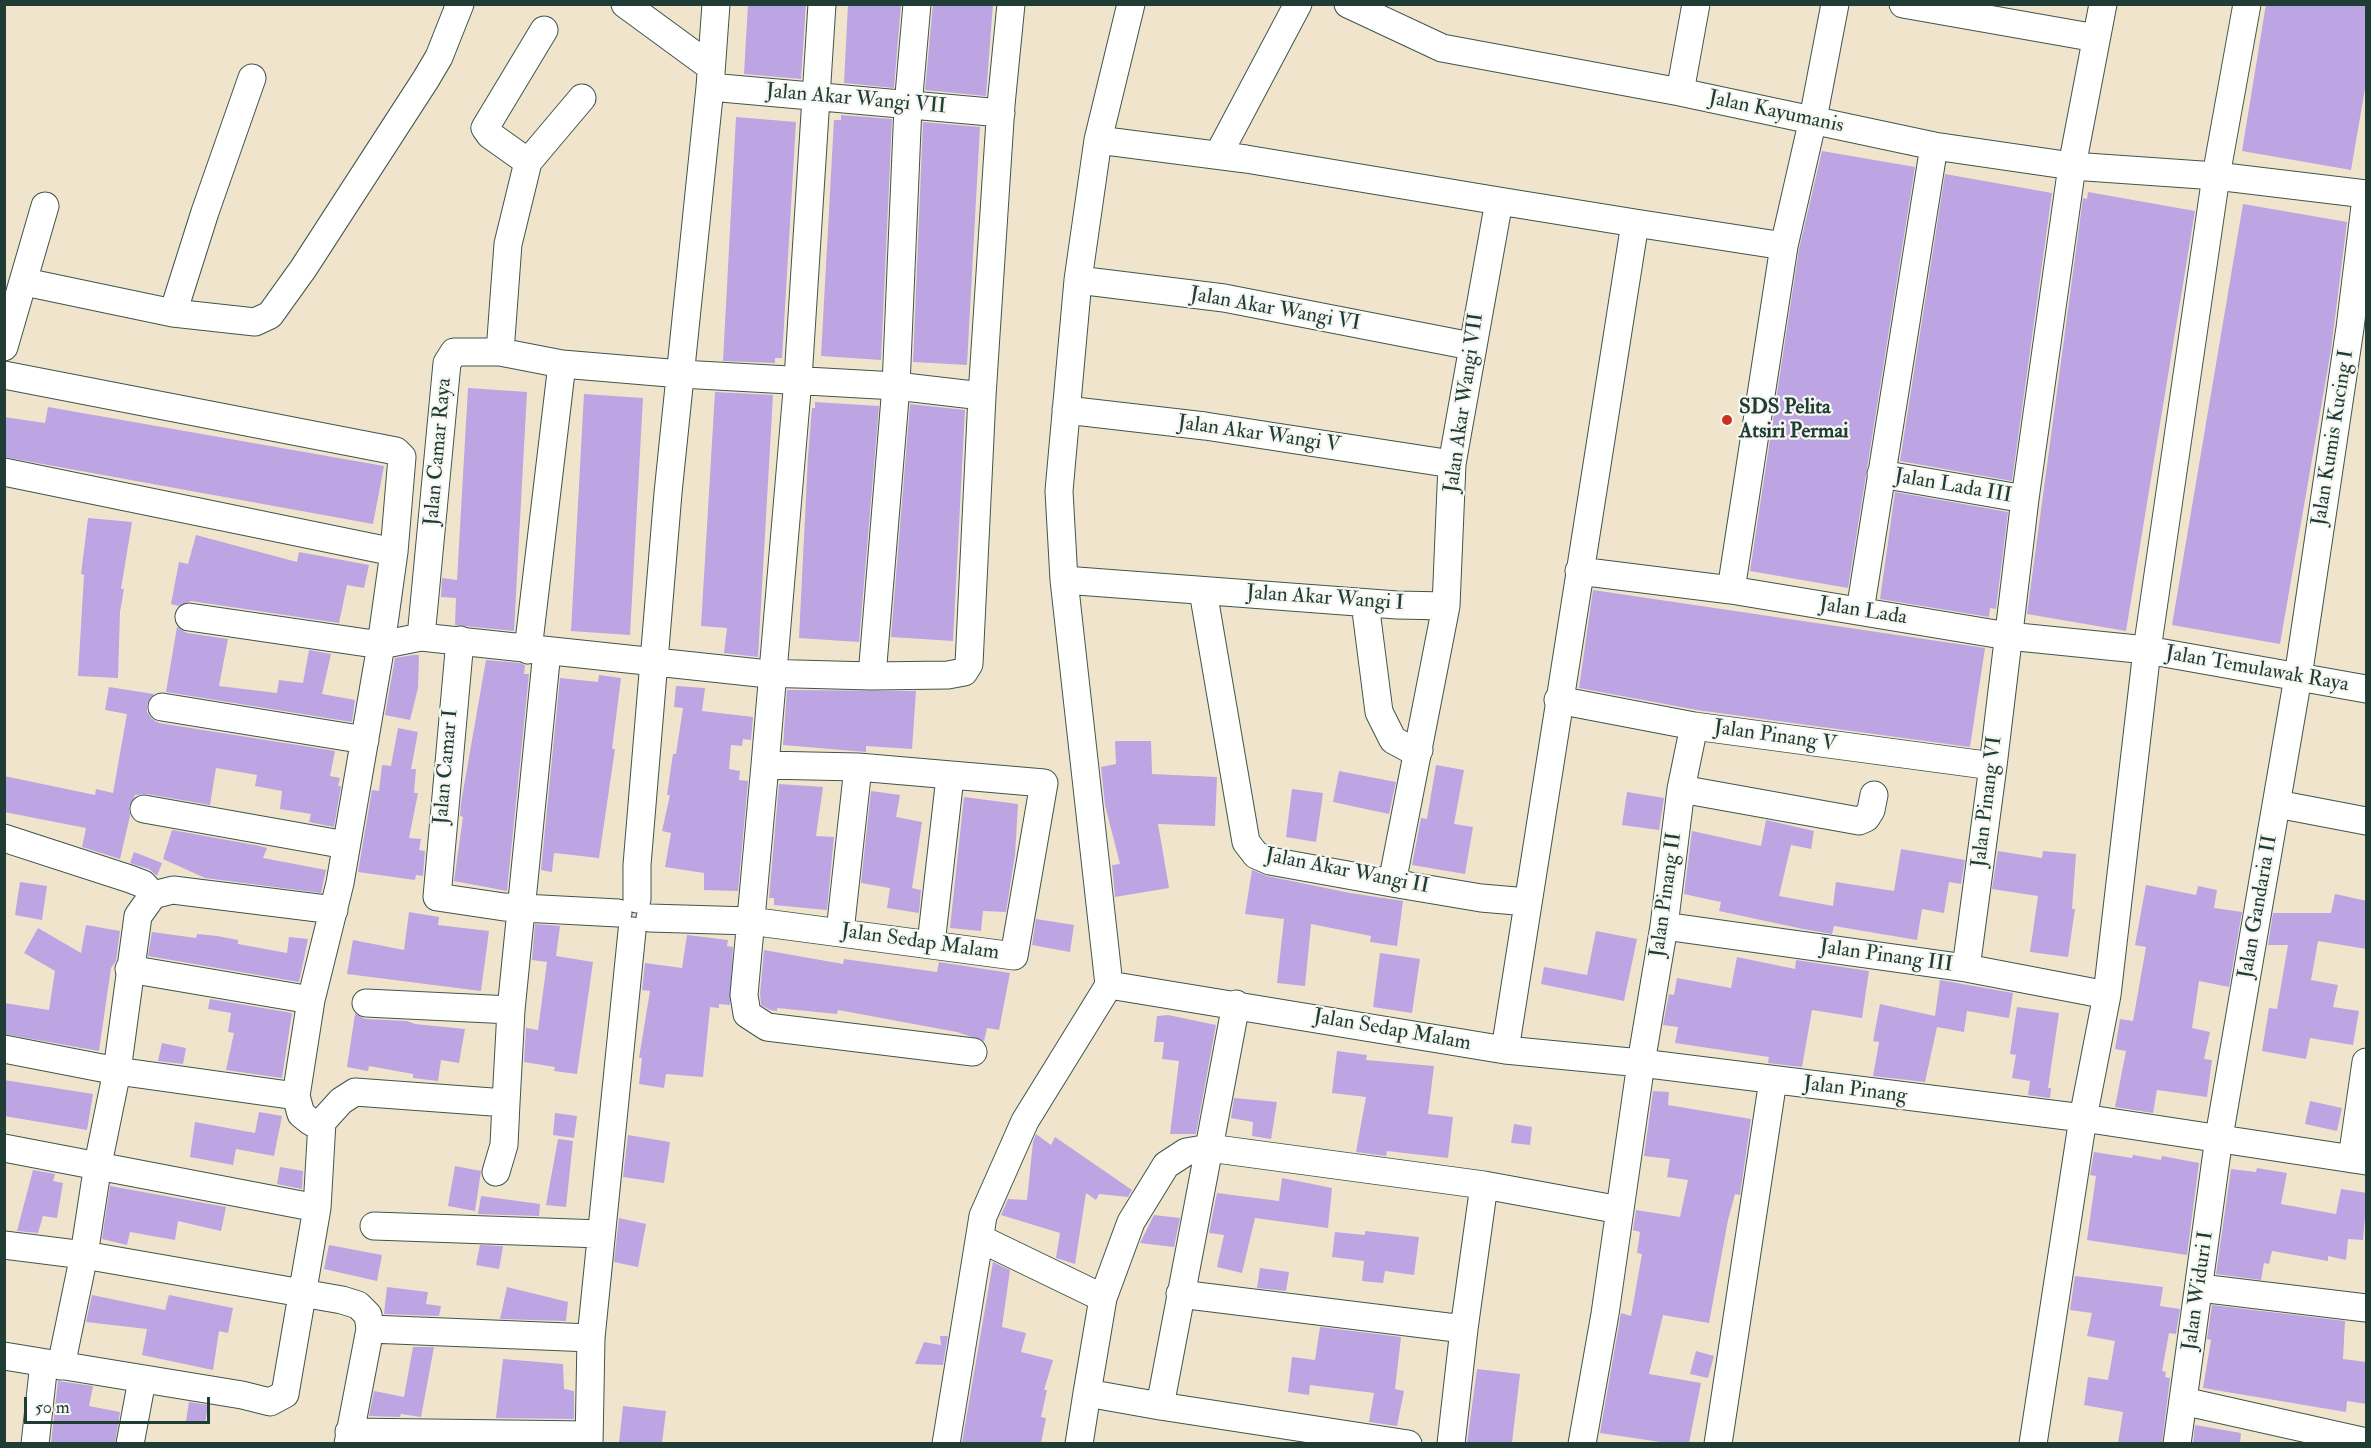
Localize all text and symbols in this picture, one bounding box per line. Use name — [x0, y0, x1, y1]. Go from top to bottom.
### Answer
street label: Jalan Akar Wangi VII — [765, 80, 947, 120]
street label: Jalan Kayumanis — [1706, 86, 1846, 140]
street label: Jalan Akar Wangi VI — [1188, 283, 1362, 337]
street label: Jalan Akar Wangi VII — [1440, 312, 1490, 494]
street label: Jalan Kumis Kucing I — [2308, 348, 2360, 528]
street label: Jalan Camar Raya — [420, 377, 458, 527]
place label: SDS Pelita Atsiri Permai — [1739, 395, 1849, 445]
street label: Jalan Akar Wangi V — [1176, 411, 1342, 459]
marker: SDS Pelita Atsiri Permai — [1720, 413, 1734, 427]
street label: Jalan Lada III — [1892, 464, 2014, 510]
street label: Jalan Akar Wangi I — [1245, 581, 1405, 617]
street label: Jalan Lada — [1817, 593, 1909, 631]
street label: Jalan Temulawak Raya — [2163, 641, 2351, 699]
street label: Jalan Camar I — [429, 708, 465, 826]
street label: Jalan Pinang V — [1712, 716, 1838, 758]
street label: Jalan Pinang VI — [1967, 735, 2009, 869]
street label: Jalan Pinang II — [1646, 831, 1688, 959]
street label: Jalan Gandaria II — [2234, 833, 2284, 981]
street label: Jalan Akar Wangi II — [1263, 844, 1431, 900]
street label: Jalan Sedap Malam — [839, 919, 1001, 967]
street label: Jalan Pinang III — [1818, 935, 1954, 979]
street label: Jalan Sedap Malam — [1311, 1005, 1473, 1057]
street label: Jalan Pinang — [1802, 1072, 1908, 1110]
street label: Jalan Widuri I — [2178, 1230, 2220, 1352]
scale bar — [27, 1385, 213, 1423]
text: 50 m — [35, 1396, 70, 1419]

